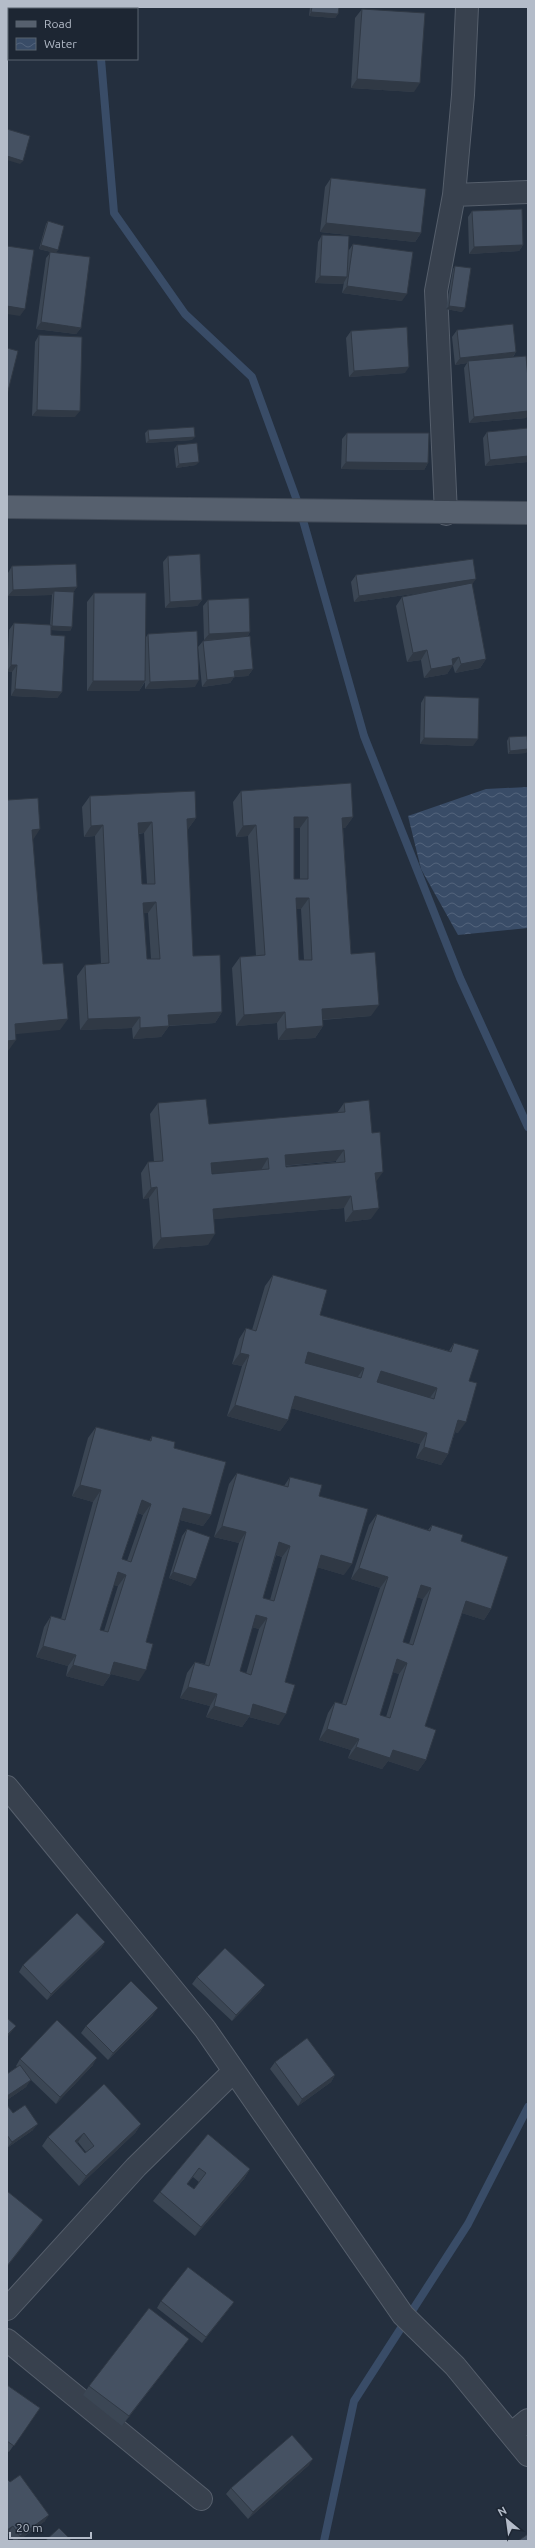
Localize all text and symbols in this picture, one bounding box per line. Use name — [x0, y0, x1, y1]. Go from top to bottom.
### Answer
legend — [8, 8, 138, 60]
text: Road — [44, 17, 72, 30]
text: Water — [44, 37, 77, 50]
north arrow — [487, 2500, 527, 2540]
text: N — [496, 2504, 509, 2518]
scale bar — [10, 2514, 91, 2540]
text: 20 m — [16, 2521, 43, 2534]

